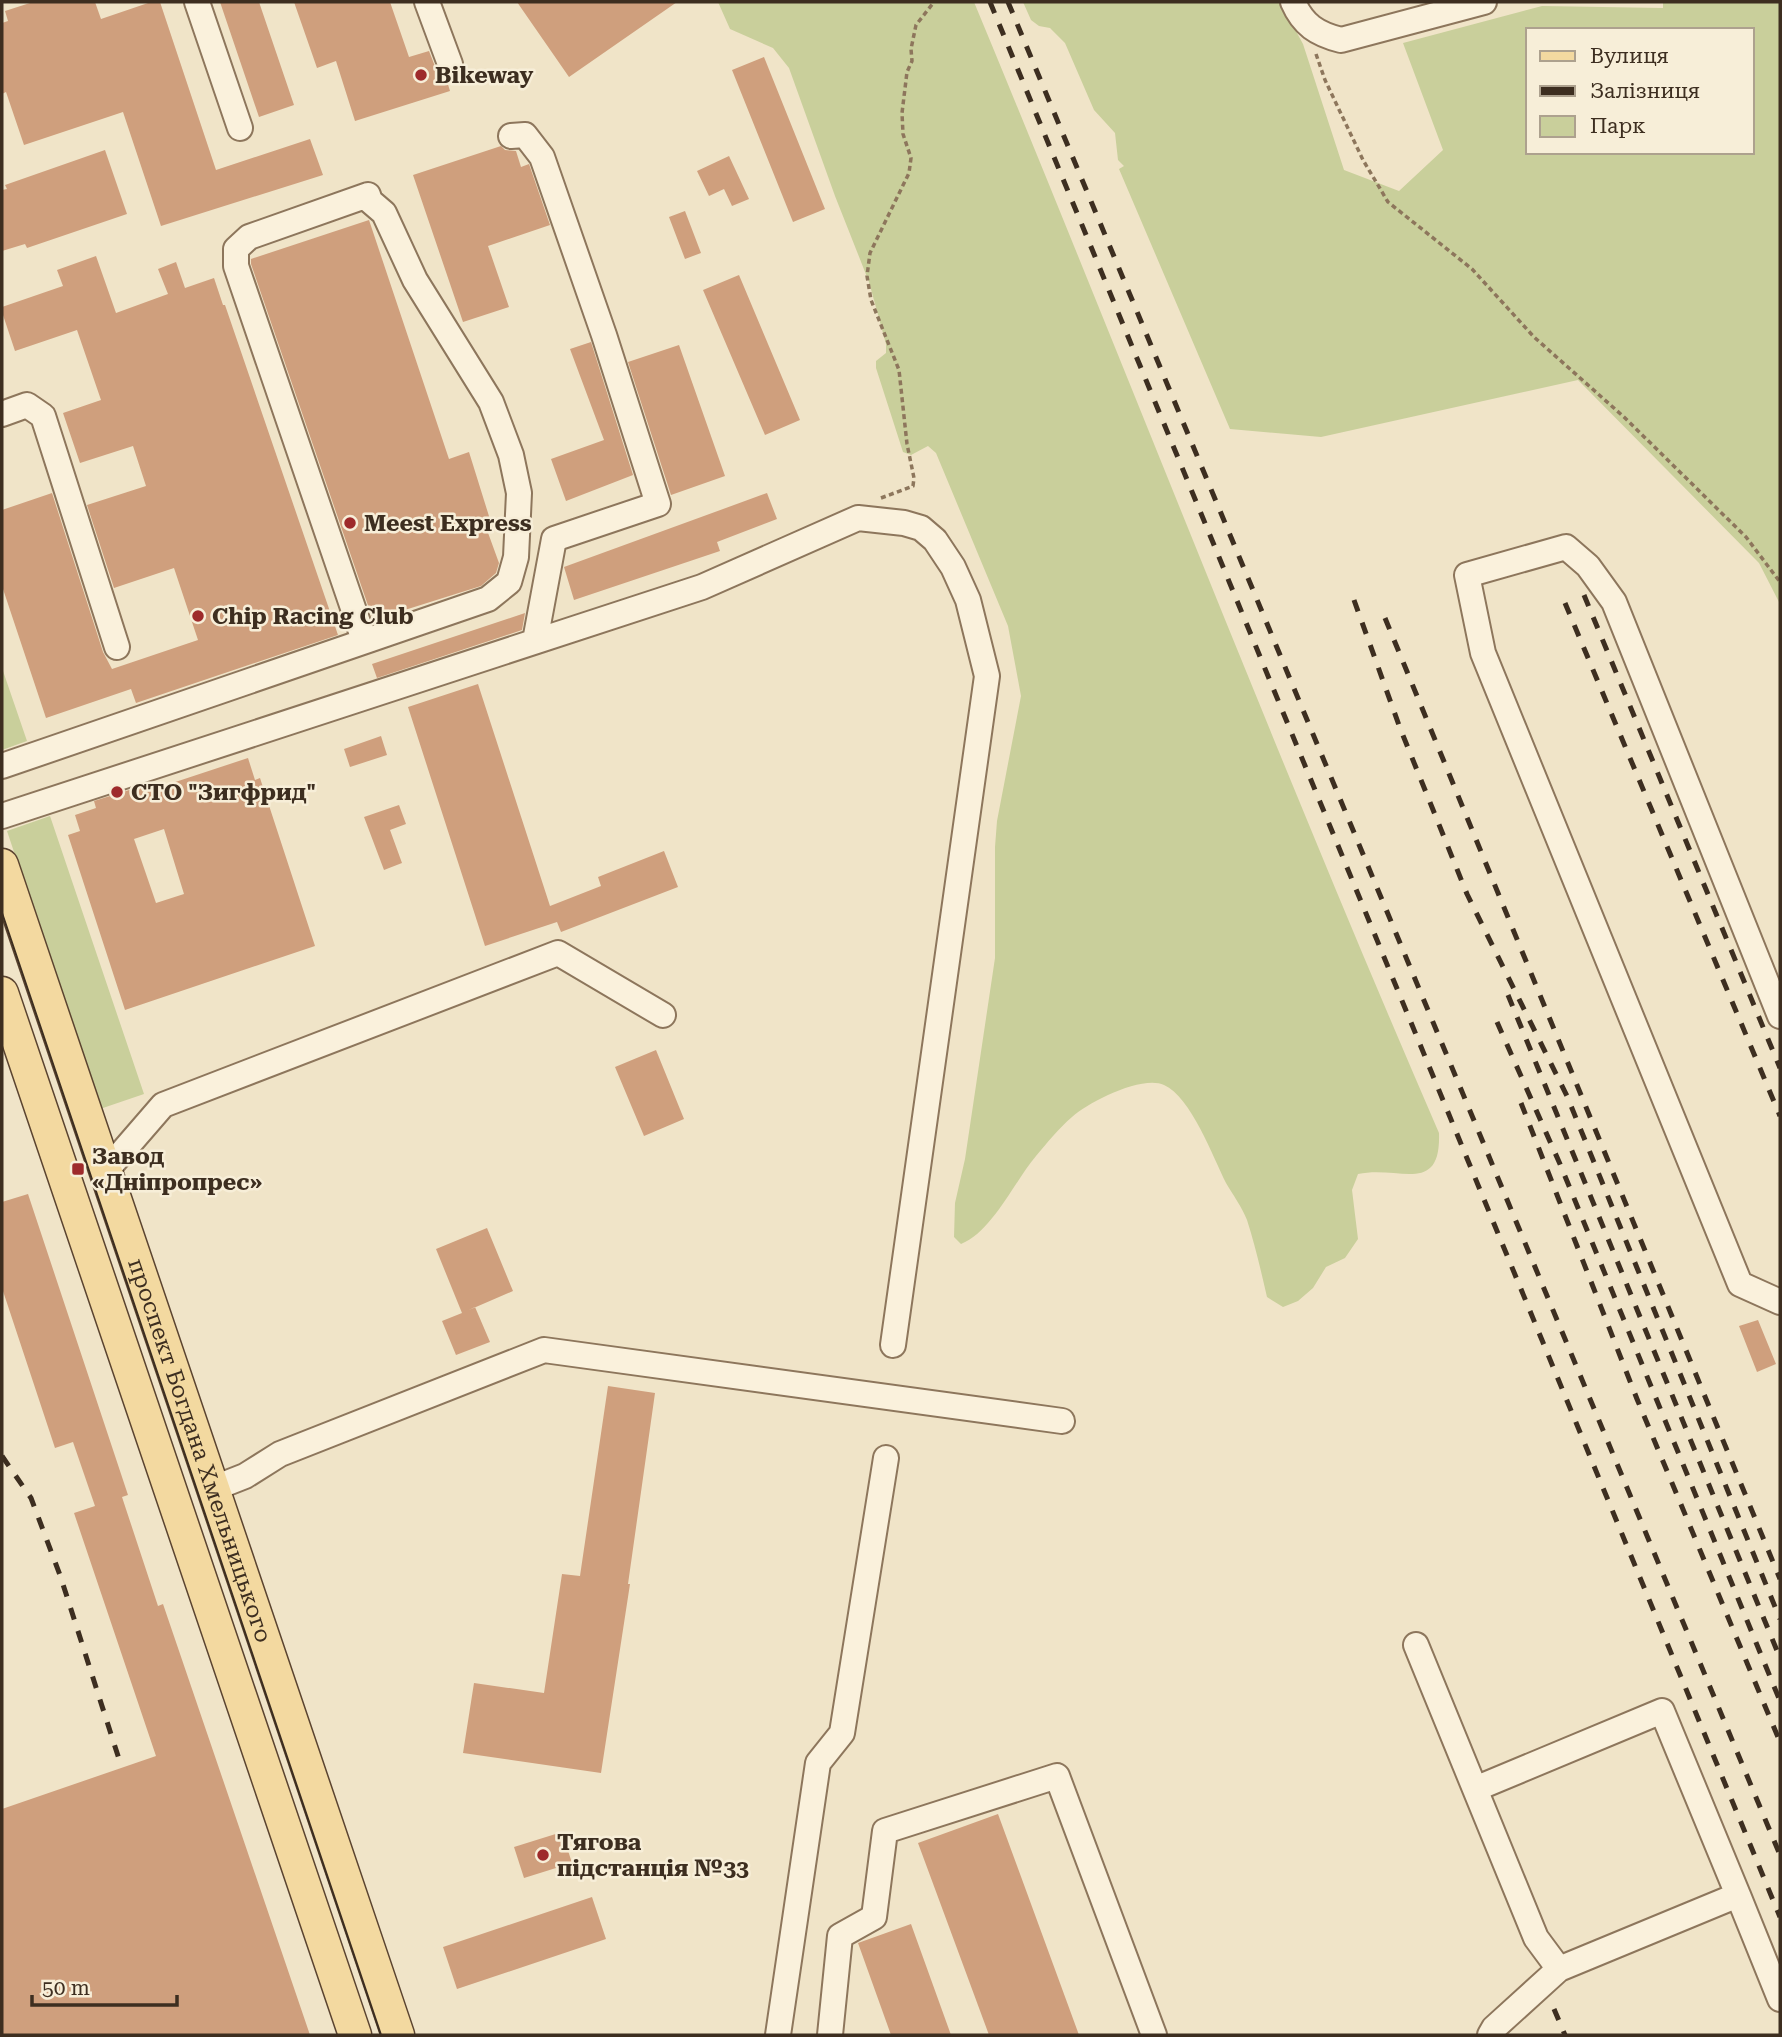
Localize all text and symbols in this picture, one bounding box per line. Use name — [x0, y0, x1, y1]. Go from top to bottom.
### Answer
legend — [1526, 28, 1754, 154]
text: Вулиця — [1590, 44, 1669, 68]
place label: Bikeway — [435, 62, 534, 89]
marker: Bikeway — [413, 67, 429, 83]
text: Залізниця — [1590, 79, 1700, 103]
text: Парк — [1590, 114, 1646, 138]
place label: Meest Express — [364, 510, 532, 537]
marker: Meest Express — [342, 515, 358, 531]
place label: Chip Racing Club — [212, 603, 414, 630]
marker: Chip Racing Club — [190, 608, 206, 624]
place label: СТО "Зигфрид" — [131, 779, 316, 806]
marker: СТО "Зигфрид" — [109, 784, 125, 800]
place label: Завод «Дніпропрес» — [92, 1143, 262, 1196]
marker: Завод «Дніпропрес» — [70, 1161, 86, 1177]
street label: проспект Богдана Хмельницького — [122, 1255, 277, 1646]
place label: Тягова пiдстанцiя №33 — [557, 1829, 749, 1882]
marker: Тягова пiдстанцiя №33 — [535, 1847, 551, 1863]
scale bar — [32, 1964, 177, 2008]
text: 50 m — [42, 1976, 90, 2000]

